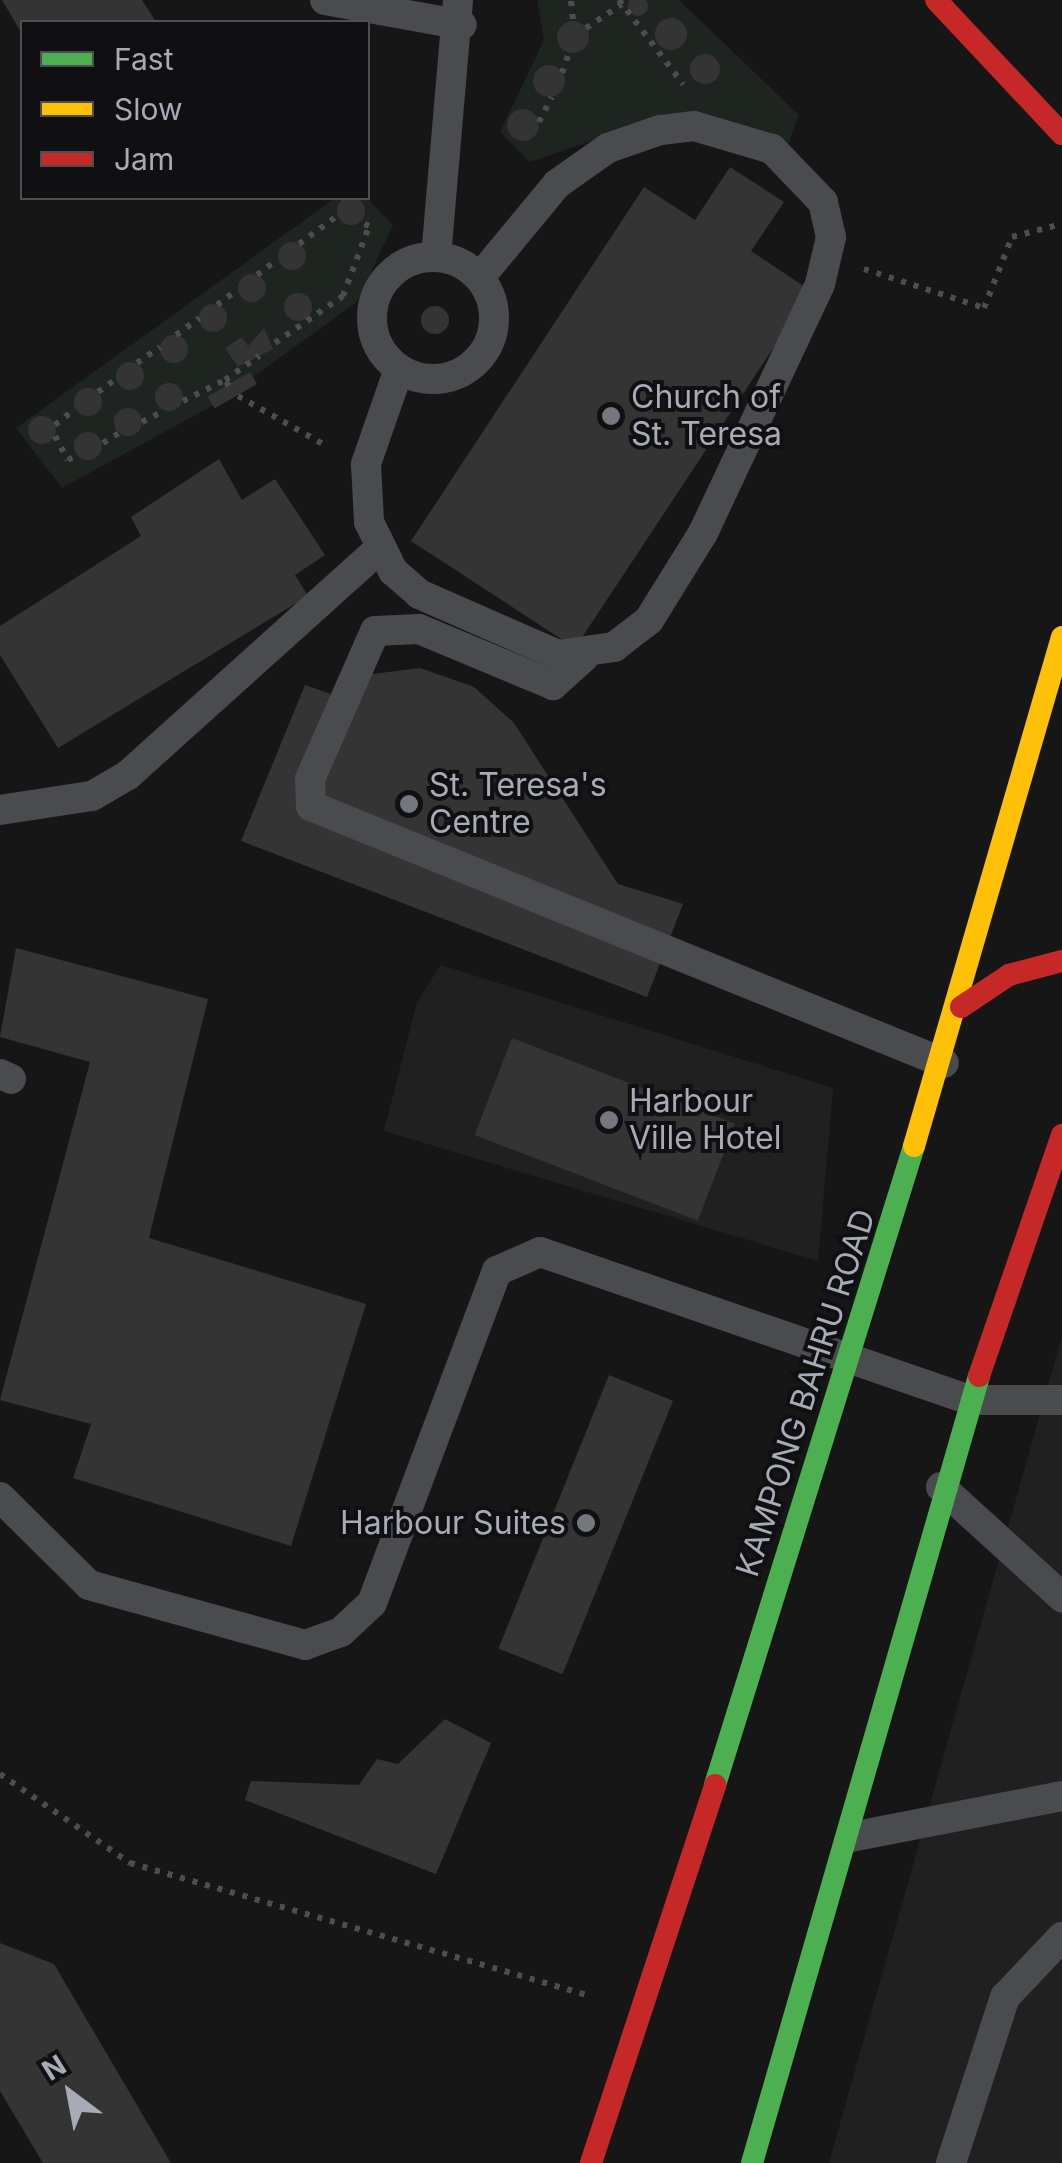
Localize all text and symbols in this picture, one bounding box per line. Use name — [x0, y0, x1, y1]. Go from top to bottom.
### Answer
legend — [20, 20, 370, 200]
text: Fast — [114, 41, 173, 77]
text: Slow — [114, 91, 183, 127]
text: Jam — [114, 141, 174, 177]
place label: Church of St. Teresa — [631, 379, 782, 454]
marker: Church of St. Teresa — [600, 405, 622, 427]
place label: St. Teresa's Centre — [429, 767, 607, 842]
marker: St. Teresa's Centre — [398, 793, 420, 815]
place label: Harbour Ville Hotel — [629, 1083, 782, 1158]
marker: Harbour Ville Hotel — [598, 1109, 620, 1131]
street label: KAMPONG BAHRU ROAD — [728, 1205, 884, 1581]
place label: Harbour Suites — [340, 1504, 566, 1542]
marker: Harbour Suites — [575, 1512, 597, 1534]
north arrow — [20, 2043, 120, 2143]
text: N — [36, 2047, 72, 2088]

